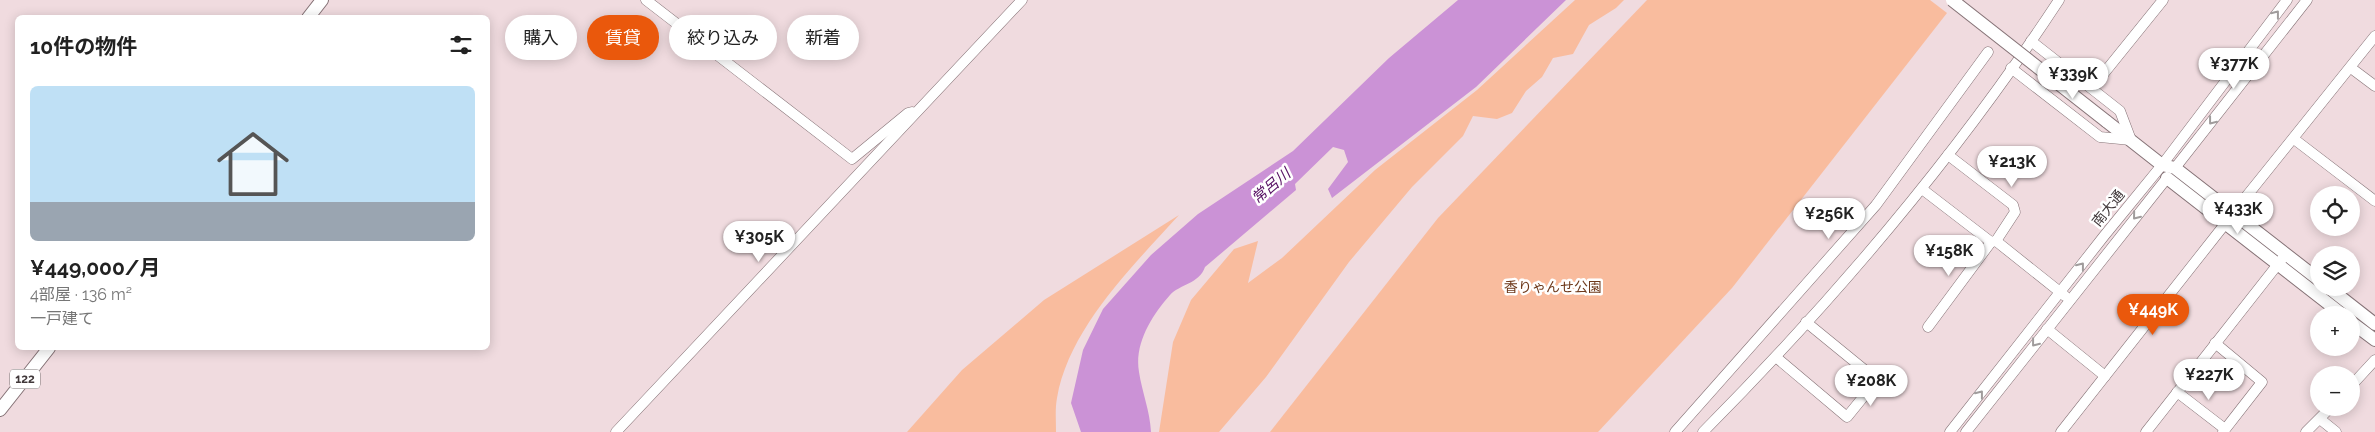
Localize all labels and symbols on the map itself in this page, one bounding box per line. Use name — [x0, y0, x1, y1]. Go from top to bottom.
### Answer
one-way arrow — [2270, 11, 2278, 20]
pin: ¥377K — [2199, 48, 2269, 90]
pin: ¥339K — [2038, 58, 2108, 100]
one-way arrow — [2209, 115, 2218, 125]
pin: ¥213K — [1977, 146, 2047, 188]
water label: 常呂川 — [1248, 163, 1296, 207]
street label: 南大通 — [2089, 187, 2127, 229]
pin: ¥433K — [2203, 192, 2273, 235]
pin: ¥256K — [1794, 198, 1864, 240]
one-way arrow — [2133, 210, 2141, 219]
pin: ¥305K — [724, 220, 794, 263]
pin: ¥158K — [1914, 234, 1984, 277]
one-way arrow — [2075, 262, 2084, 271]
park label: 香りゃんせ公園 — [1504, 279, 1602, 295]
pin: ¥449K — [2118, 294, 2188, 336]
one-way arrow — [2032, 338, 2041, 347]
pin: ¥227K — [2174, 358, 2244, 401]
pin: ¥208K — [1836, 364, 1906, 407]
road number: 122 — [10, 369, 40, 388]
one-way arrow — [1975, 390, 1984, 399]

